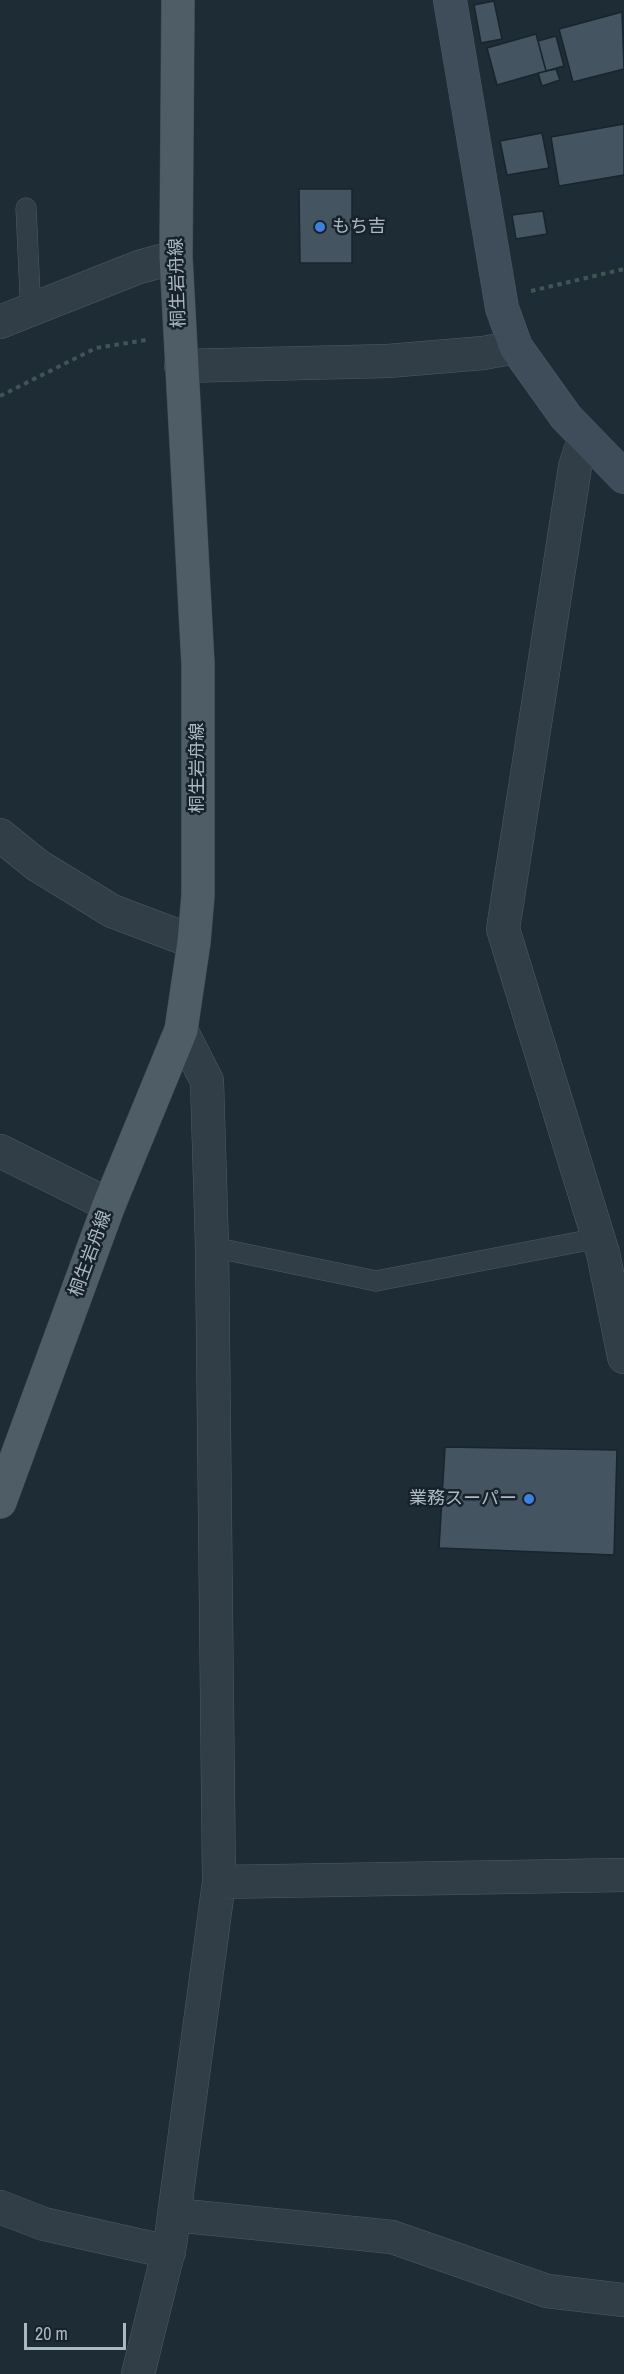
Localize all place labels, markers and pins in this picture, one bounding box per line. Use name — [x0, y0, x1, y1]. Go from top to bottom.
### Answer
place label: もち吉 — [332, 216, 386, 238]
marker: もち吉 — [313, 220, 327, 234]
place label: 業務スーパー — [409, 1488, 517, 1510]
marker: 業務スーパー — [522, 1492, 536, 1506]

